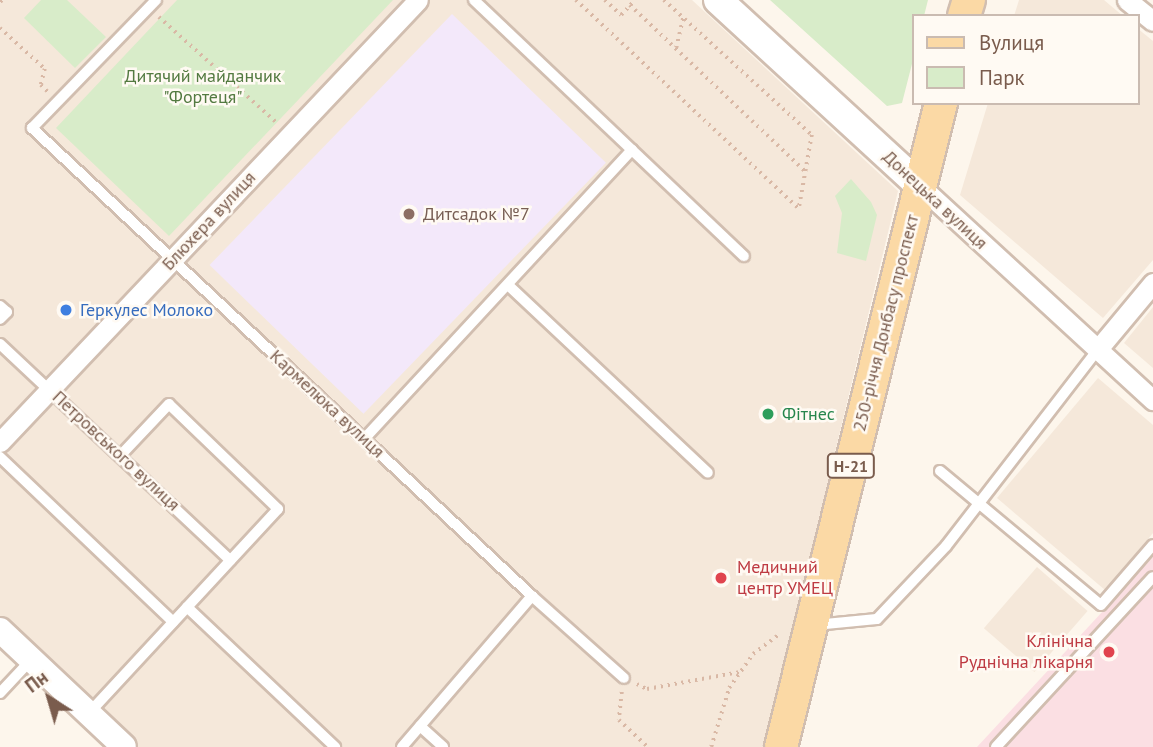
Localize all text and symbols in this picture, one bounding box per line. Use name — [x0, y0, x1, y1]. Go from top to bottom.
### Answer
legend — [912, 14, 1139, 105]
text: Вулиця — [979, 29, 1044, 56]
text: Парк — [979, 64, 1025, 91]
park label: Дитячий майданчик "Фортеця" — [125, 66, 281, 108]
street label: Донецька вулиця — [878, 146, 992, 254]
street label: Блюхера вулиця — [158, 167, 260, 275]
place label: Дитсадок №7 — [423, 203, 530, 225]
marker: Дитсадок №7 — [401, 206, 417, 222]
street label: 250-річчя Донбасу проспект — [848, 212, 924, 434]
place label: Геркулес Молоко — [80, 299, 213, 321]
marker: Геркулес Молоко — [58, 302, 74, 318]
street label: Кармелюка вулиця — [265, 345, 389, 463]
street label: Петровського вулиця — [48, 386, 184, 516]
place label: Фітнес — [782, 403, 835, 425]
marker: Фітнес — [760, 406, 776, 422]
road number: Н-21 — [826, 453, 876, 478]
place label: Медичний центр УМЕЦ — [737, 557, 834, 600]
marker: Медичний центр УМЕЦ — [711, 568, 731, 588]
place label: Клінічна Руднічна лікарня — [959, 631, 1093, 674]
marker: Клінічна Руднічна лікарня — [1099, 642, 1119, 662]
north arrow — [14, 663, 84, 733]
text: Пн — [20, 665, 53, 698]

